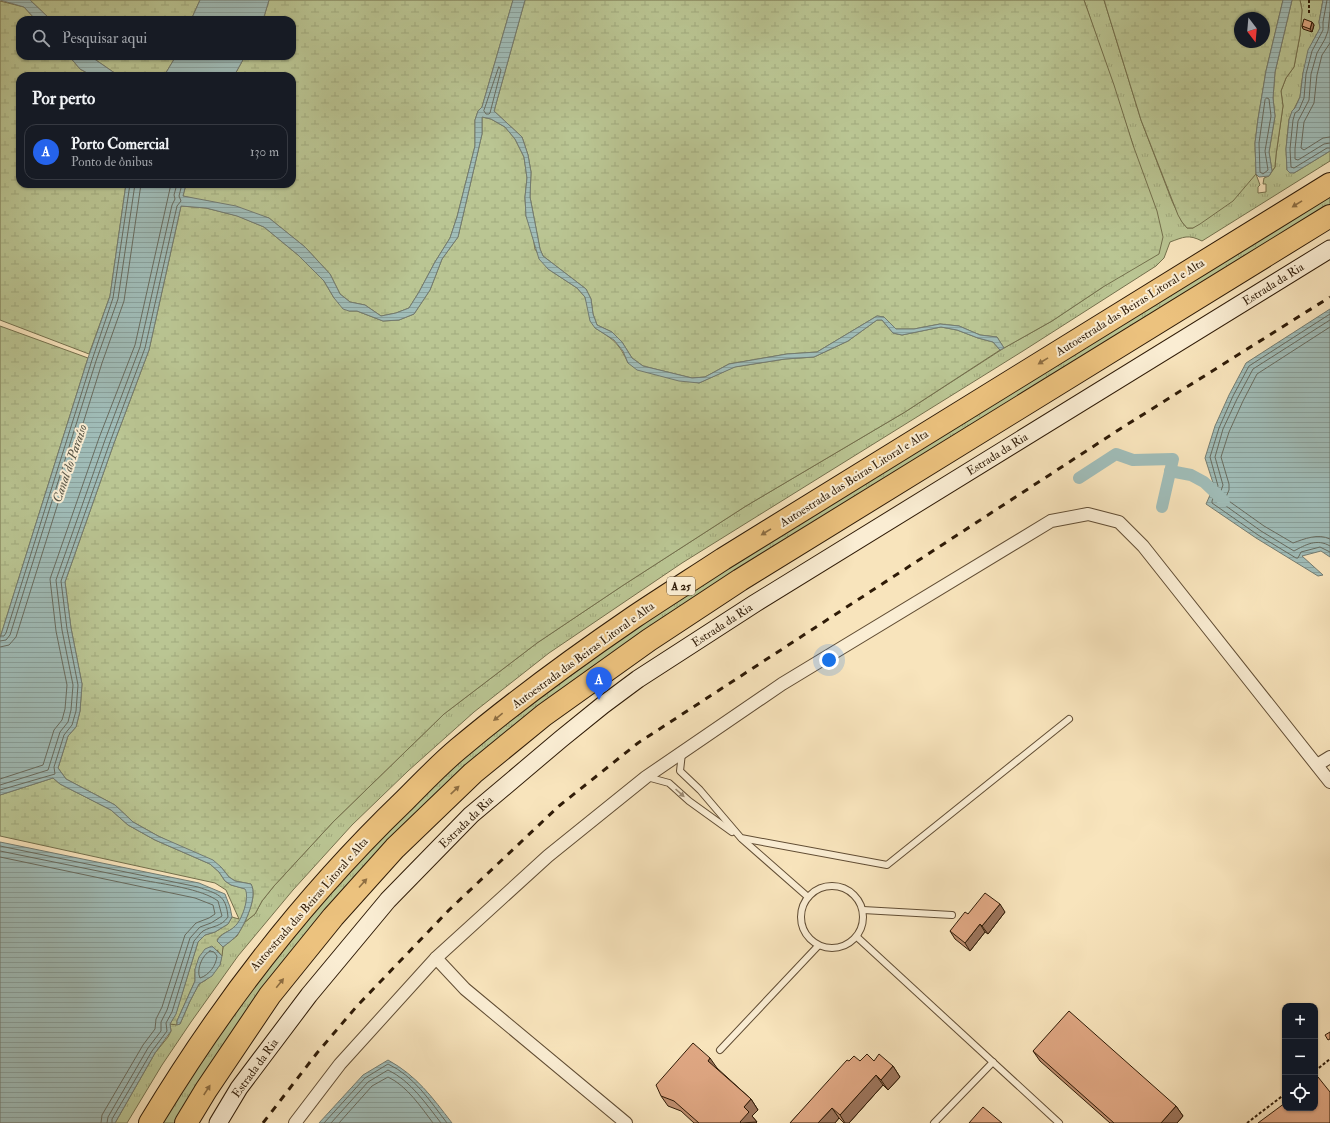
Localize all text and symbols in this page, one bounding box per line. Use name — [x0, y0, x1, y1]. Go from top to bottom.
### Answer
north arrow — [1234, 12, 1270, 48]
search box — [16, 16, 296, 60]
icon: search — [30, 27, 52, 49]
text: Pesquisar aqui — [62, 29, 147, 48]
text: Por perto — [32, 88, 95, 109]
text: Porto Comercial — [71, 135, 169, 154]
text: A — [42, 144, 50, 160]
text: 130 m — [250, 144, 279, 160]
text: Ponto de ônibus — [71, 154, 153, 170]
one-way arrow — [1291, 201, 1303, 208]
street label: Autoestrada das Beiras Litoral e Alta — [1052, 255, 1208, 360]
street label: Estrada da Ria — [1240, 259, 1308, 309]
one-way arrow — [1038, 357, 1048, 365]
water label: Canal do Paraíso — [49, 422, 91, 504]
street label: Autoestrada das Beiras Litoral e Alta — [776, 426, 932, 531]
street label: Estrada da Ria — [964, 429, 1032, 479]
one-way arrow — [760, 529, 772, 536]
road number: A 25 — [667, 577, 695, 595]
street label: Autoestrada das Beiras Litoral e Alta — [509, 599, 657, 711]
street label: Estrada da Ria — [689, 600, 756, 651]
your location — [819, 650, 839, 670]
pin: A — [586, 667, 612, 700]
one-way arrow — [492, 713, 503, 722]
one-way arrow — [450, 786, 460, 795]
one-way arrow — [675, 788, 685, 798]
street label: Estrada da Ria — [436, 792, 497, 852]
street label: Autoestrada das Beiras Litoral e Alta — [247, 834, 372, 975]
one-way arrow — [359, 877, 368, 888]
one-way arrow — [276, 977, 284, 988]
map controls — [1282, 1003, 1318, 1111]
button: + — [1282, 1003, 1318, 1039]
street label: Estrada da Ria — [229, 1035, 283, 1101]
button: − — [1282, 1039, 1318, 1075]
button: locate — [1282, 1075, 1318, 1111]
one-way arrow — [203, 1084, 210, 1096]

